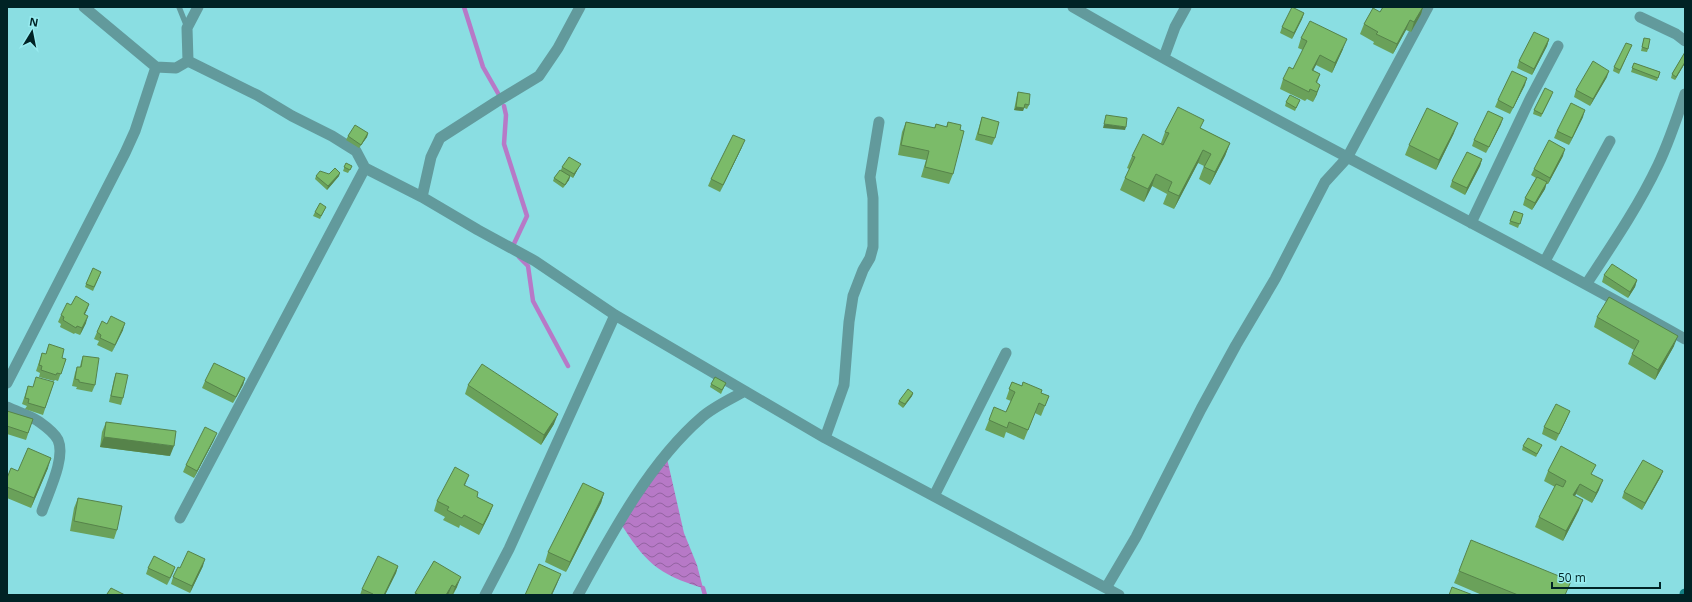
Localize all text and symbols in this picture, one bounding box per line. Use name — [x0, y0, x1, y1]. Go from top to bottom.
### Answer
north arrow — [12, 12, 52, 52]
text: N — [28, 13, 40, 30]
scale bar — [1552, 564, 1660, 590]
text: 50 m — [1558, 569, 1586, 586]

